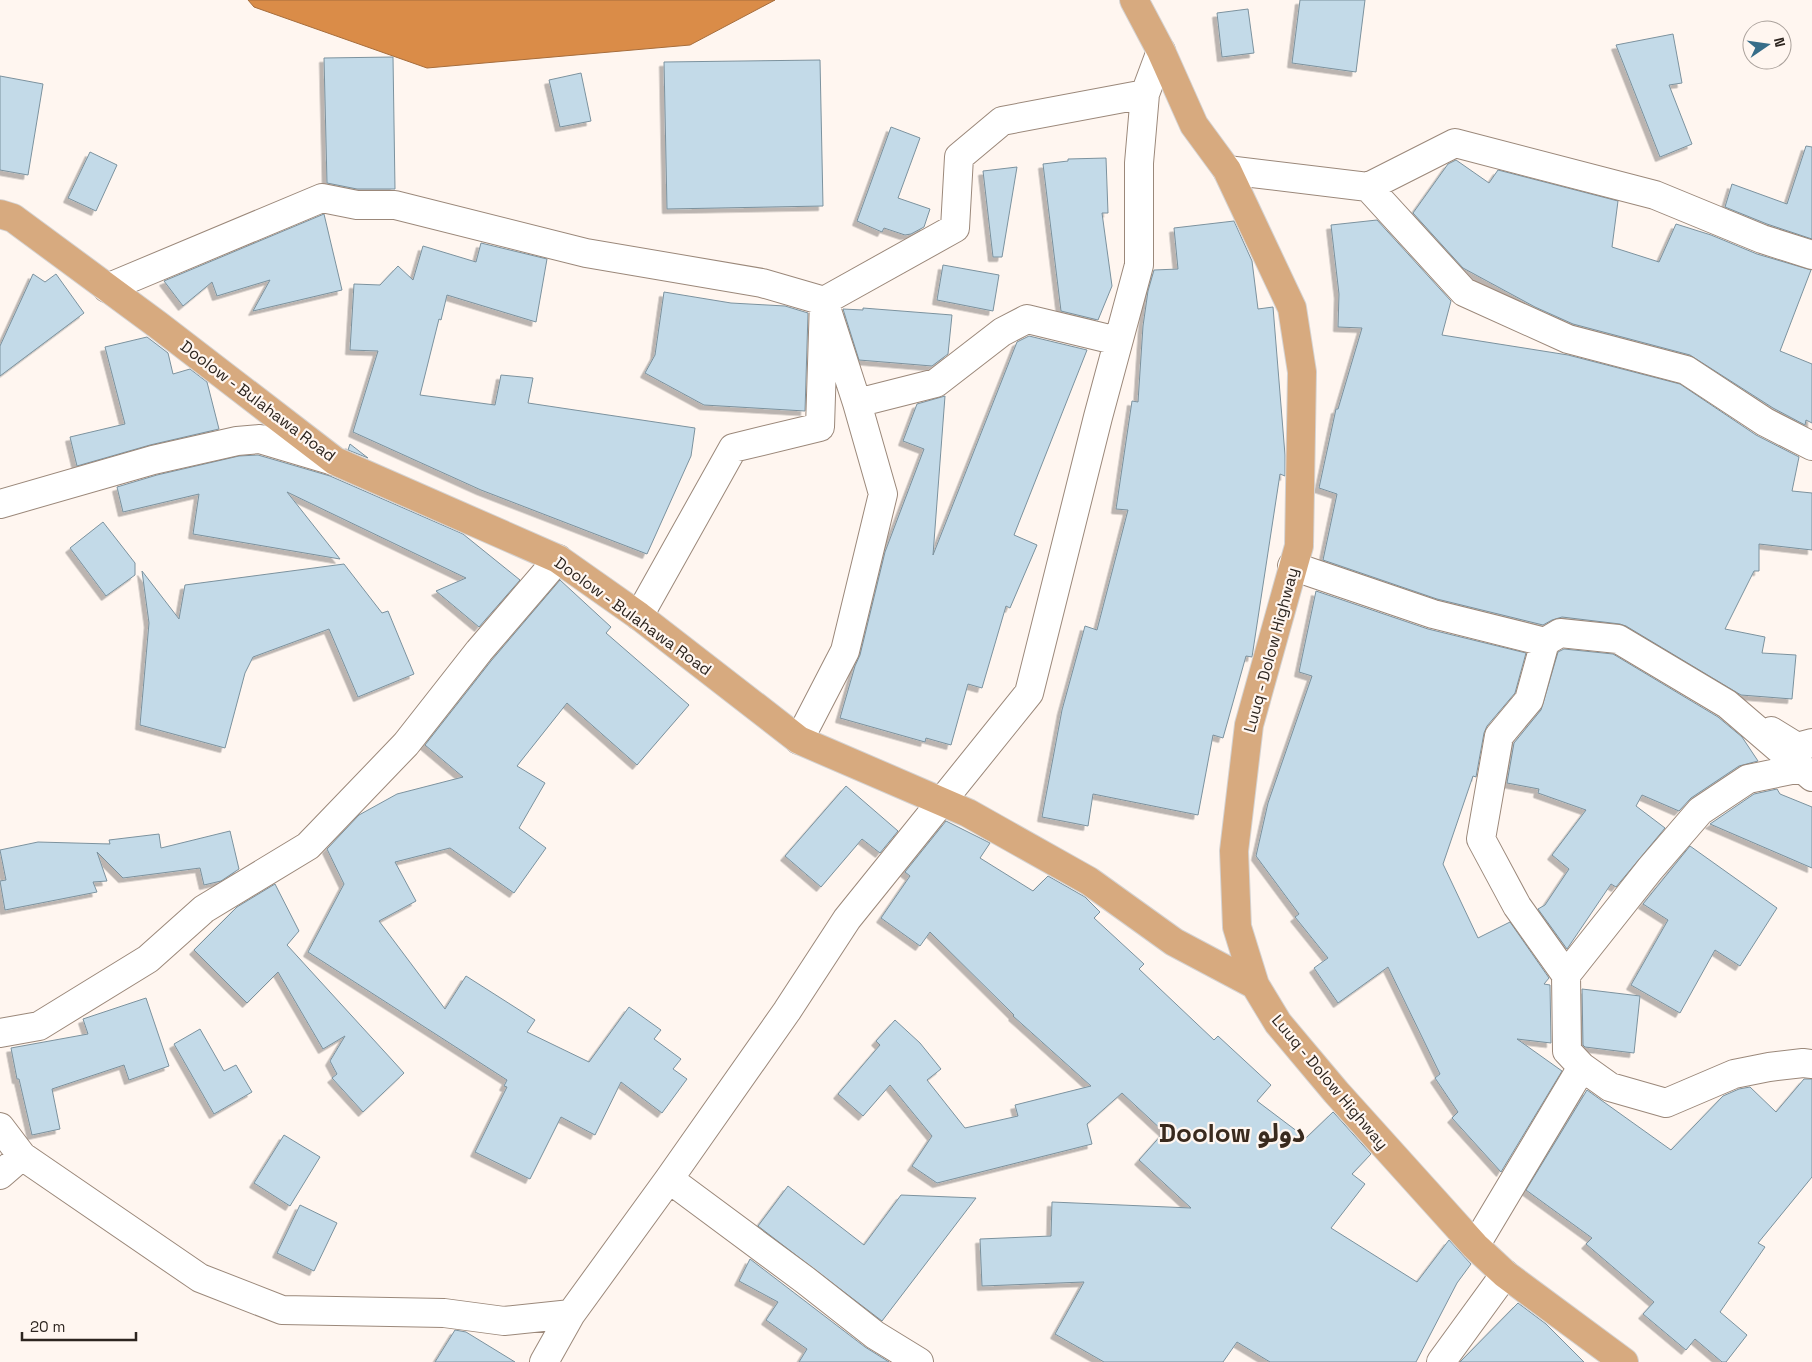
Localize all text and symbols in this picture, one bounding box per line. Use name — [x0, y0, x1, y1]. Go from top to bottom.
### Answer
north arrow — [1742, 20, 1792, 70]
text: N — [1770, 35, 1789, 49]
street label: Doolow - Bulahawa Road — [176, 336, 340, 466]
street label: Doolow - Bulahawa Road — [550, 552, 716, 680]
street label: Luuq - Dolow Highway — [1239, 565, 1303, 735]
street label: Luuq - Dolow Highway — [1267, 1010, 1393, 1154]
district label: Doolow دولو — [1159, 1116, 1305, 1150]
scale bar — [22, 1310, 136, 1342]
text: 20 m — [30, 1317, 65, 1336]

